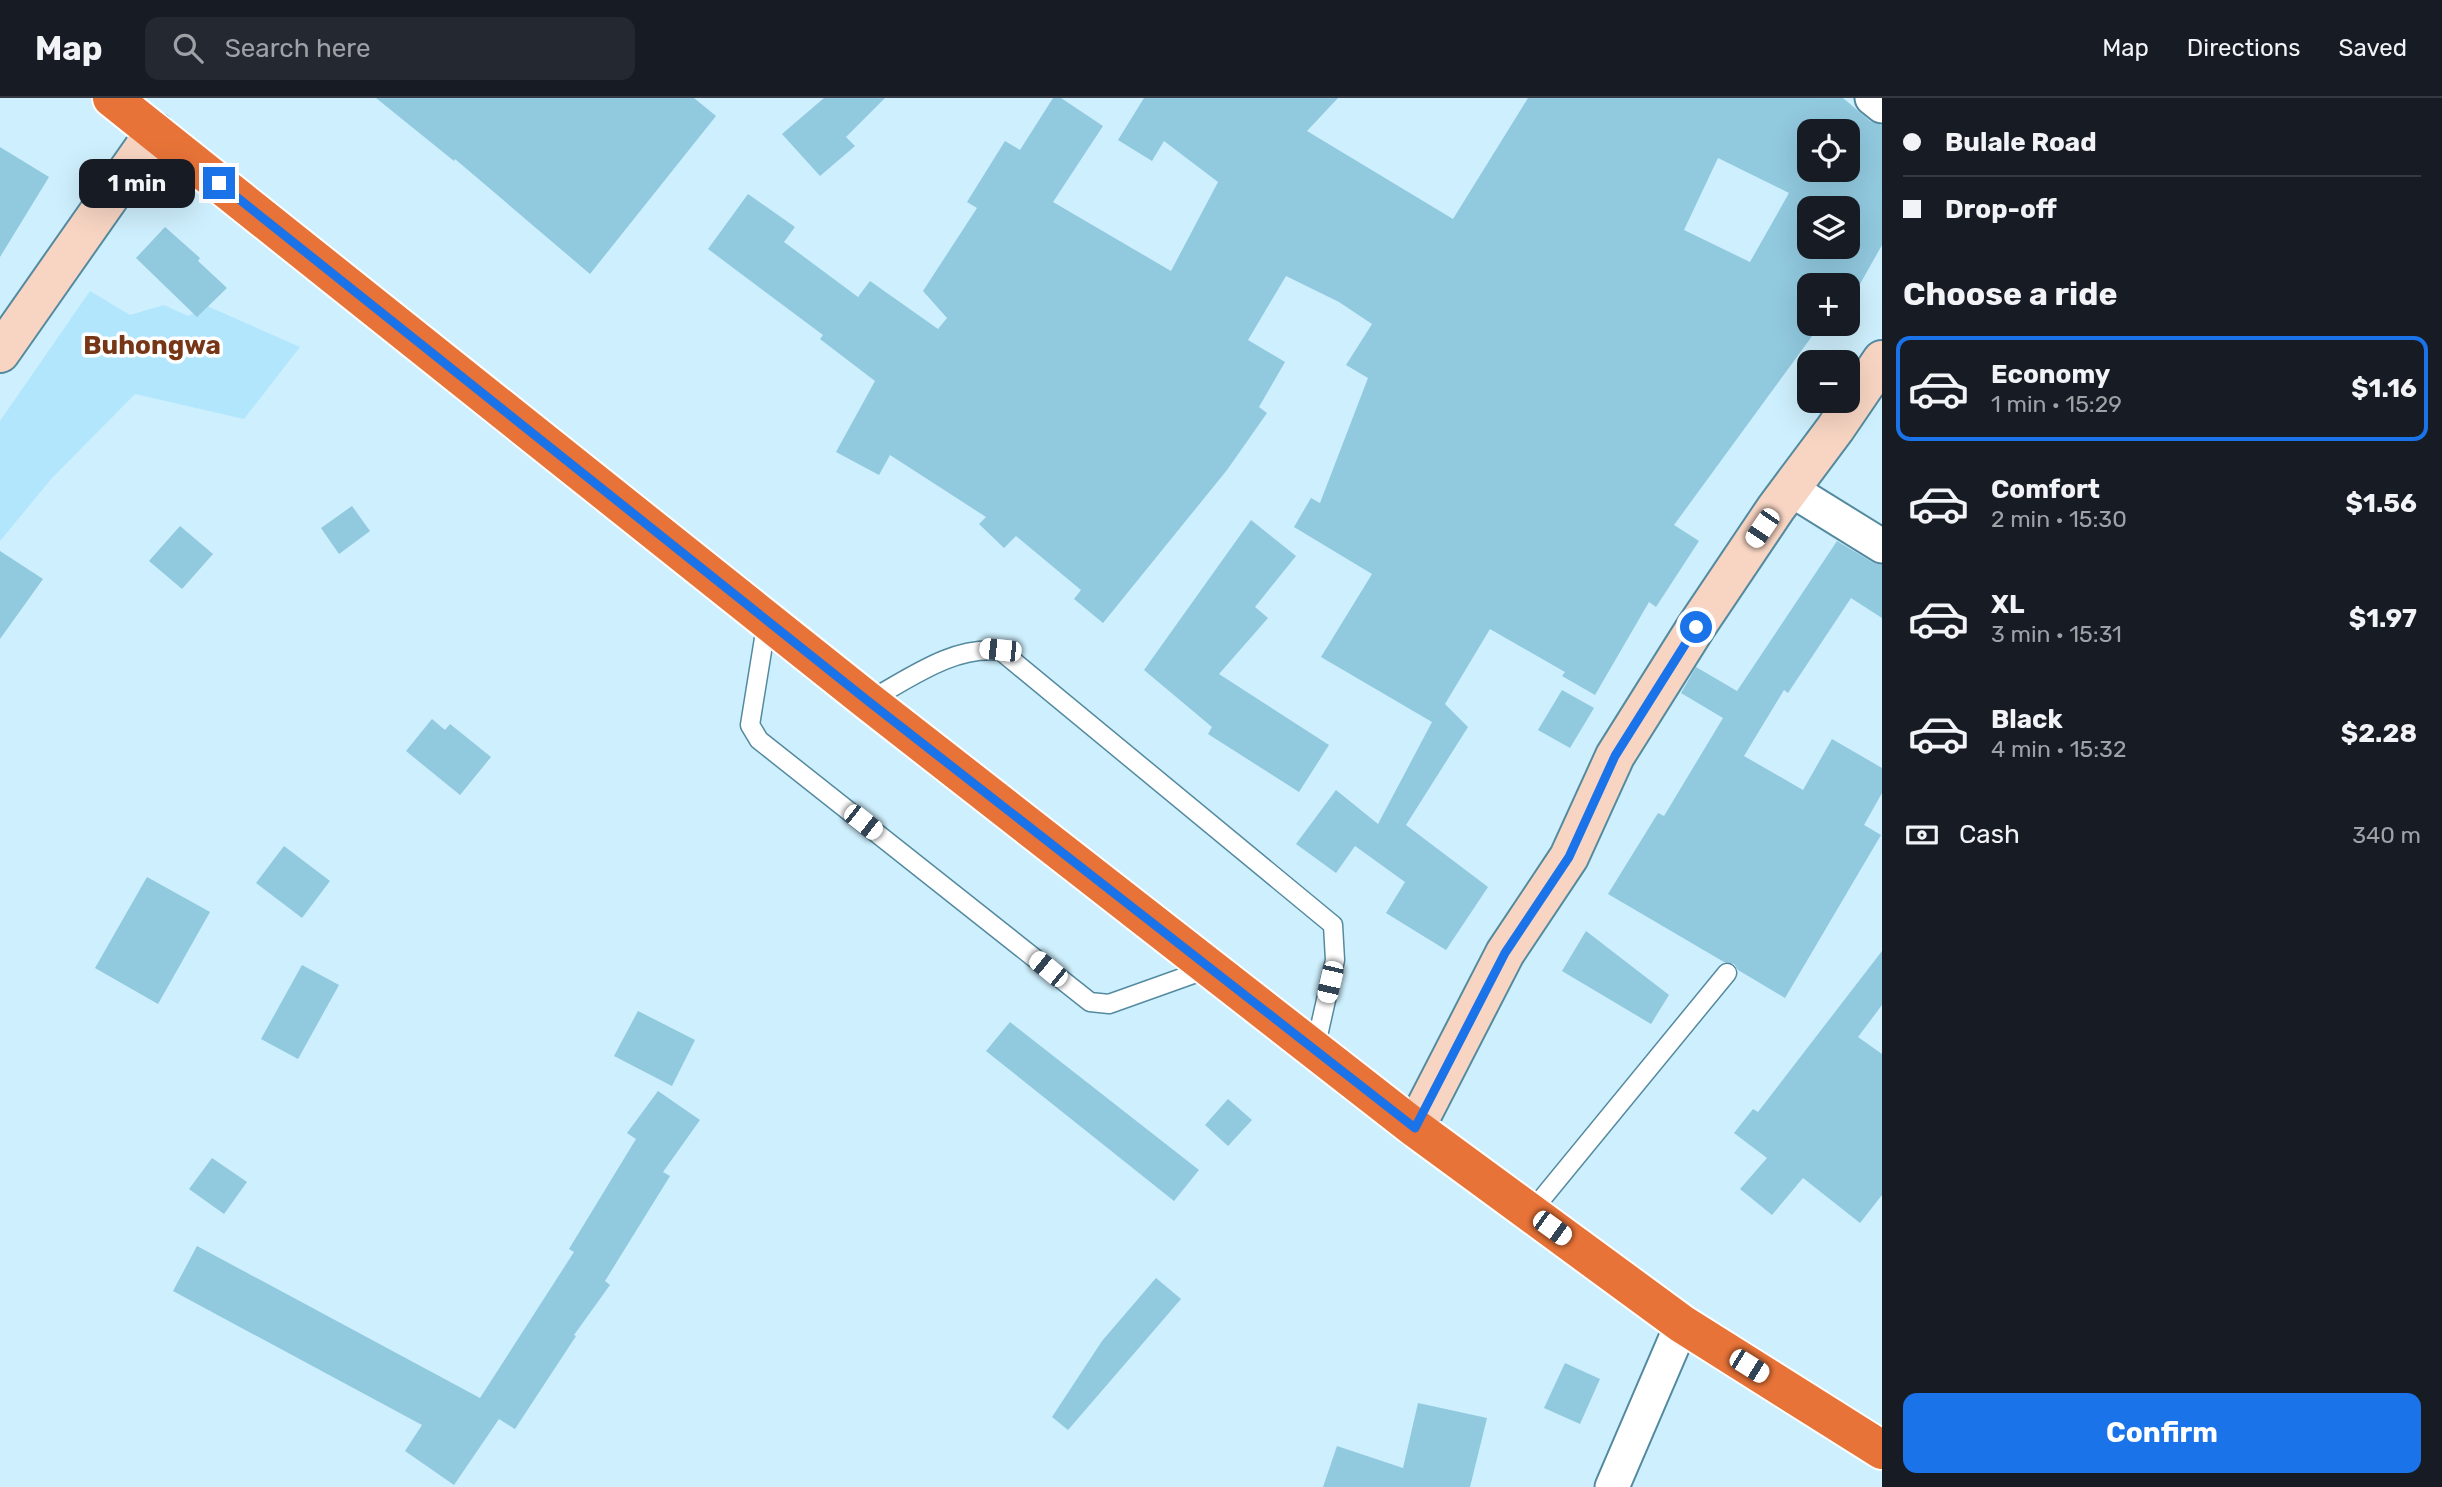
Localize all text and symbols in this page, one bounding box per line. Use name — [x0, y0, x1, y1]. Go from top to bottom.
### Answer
search box — [145, 17, 635, 80]
text: Map — [35, 29, 103, 68]
icon: search — [169, 29, 207, 67]
text: Search here — [225, 33, 370, 64]
text: Map — [2102, 34, 2149, 62]
text: Directions — [2187, 34, 2300, 62]
text: Saved — [2338, 34, 2407, 62]
map controls — [1797, 119, 1860, 413]
button: locate — [1797, 119, 1860, 182]
text: Bulale Road — [1945, 127, 2097, 158]
callout: 1 min — [79, 158, 194, 208]
route end — [203, 167, 235, 199]
text: 1 min — [108, 169, 166, 197]
text: Drop-off — [1945, 194, 2057, 225]
button: layers — [1797, 196, 1860, 259]
button: + — [1797, 273, 1860, 336]
text: Choose a ride — [1903, 275, 2117, 313]
district label: Buhongwa — [83, 330, 221, 361]
button: − — [1797, 350, 1860, 413]
icon: car — [1907, 357, 1970, 420]
text: Economy — [1991, 359, 2110, 390]
text: $1.16 — [2351, 373, 2417, 404]
text: 1 min · 15:29 — [1991, 390, 2122, 418]
icon: car — [1907, 472, 1970, 535]
text: Comfort — [1991, 474, 2100, 505]
text: $1.56 — [2346, 488, 2417, 519]
car — [1742, 505, 1783, 551]
text: 2 min · 15:30 — [1991, 505, 2127, 533]
icon: car — [1907, 587, 1970, 650]
text: XL — [1991, 589, 2024, 620]
text: $1.97 — [2349, 603, 2417, 634]
route start — [1680, 611, 1712, 643]
text: 3 min · 15:31 — [1991, 620, 2122, 648]
car — [979, 637, 1022, 663]
icon: car — [1907, 702, 1970, 765]
text: Black — [1991, 704, 2063, 735]
text: $2.28 — [2341, 718, 2417, 749]
text: 4 min · 15:32 — [1991, 735, 2126, 763]
car — [840, 801, 887, 843]
icon: cash — [1903, 816, 1941, 854]
text: Cash — [1959, 819, 2020, 850]
text: 340 m — [2352, 821, 2421, 849]
car — [1026, 948, 1071, 990]
car — [1316, 959, 1345, 1005]
car — [1529, 1207, 1576, 1249]
car — [1726, 1346, 1773, 1386]
button: Confirm — [1903, 1393, 2421, 1473]

